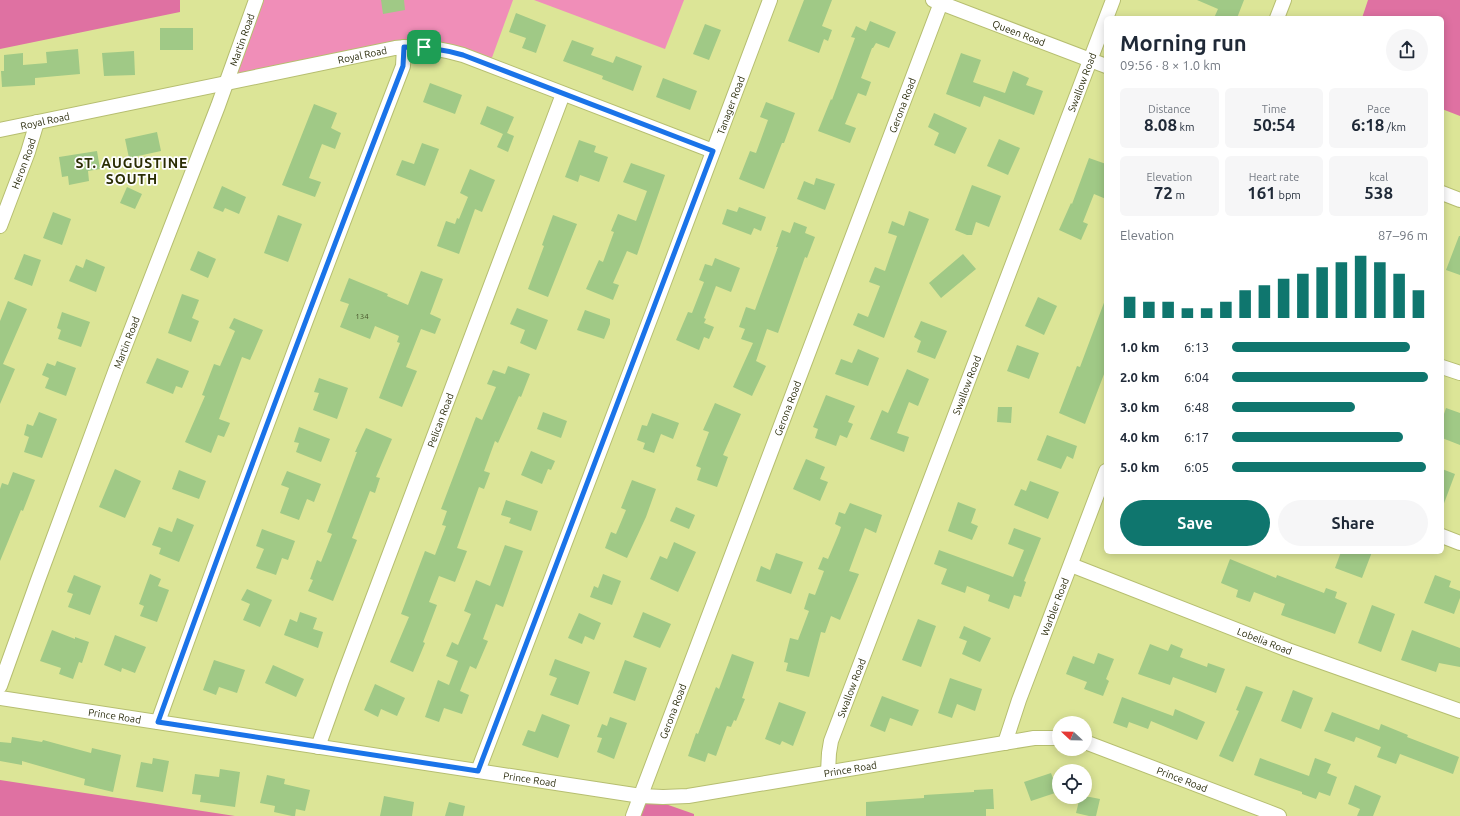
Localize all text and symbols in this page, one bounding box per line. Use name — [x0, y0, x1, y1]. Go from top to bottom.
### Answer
street label: Martin Road — [227, 12, 256, 68]
street label: Queen Road — [991, 18, 1047, 48]
button: share — [1386, 29, 1428, 71]
pin — [407, 30, 441, 64]
text: Morning run — [1120, 30, 1247, 55]
icon: arrive — [413, 36, 435, 58]
street label: Royal Road — [337, 44, 388, 65]
street label: Swallow Road — [1065, 51, 1098, 113]
text: 09:56 · 8 × 1.0 km — [1120, 58, 1221, 72]
street label: Tanager Road — [715, 74, 747, 136]
street label: Gerona Road — [887, 76, 918, 134]
text: Distance — [1148, 103, 1191, 115]
text: Time — [1262, 103, 1286, 115]
text: Pace — [1367, 103, 1390, 115]
street label: Royal Road — [19, 110, 71, 131]
text: 8.08 — [1144, 115, 1177, 134]
text: 50:54 — [1253, 115, 1295, 134]
text: 6:18 — [1351, 115, 1384, 134]
text: km — [1177, 121, 1195, 133]
text: /km — [1384, 121, 1406, 133]
street label: Heron Road — [9, 136, 37, 190]
district label: ST. AUGUSTINE SOUTH — [76, 155, 188, 187]
text: Elevation — [1146, 171, 1192, 183]
text: Heart rate — [1249, 171, 1299, 183]
text: kcal — [1369, 171, 1388, 183]
text: 72 — [1154, 183, 1173, 202]
text: 161 — [1247, 183, 1276, 202]
text: 538 — [1364, 183, 1393, 202]
text: m — [1173, 189, 1185, 201]
text: bpm — [1276, 189, 1301, 201]
text: Elevation — [1120, 228, 1174, 242]
text: 87–96 m — [1378, 228, 1428, 242]
house number: 134 — [355, 312, 369, 321]
street label: Martin Road — [111, 315, 141, 370]
text: 1.0 km — [1120, 340, 1159, 354]
text: 6:13 — [1184, 340, 1209, 354]
street label: Swallow Road — [950, 354, 983, 416]
text: 2.0 km — [1120, 370, 1159, 384]
text: 6:04 — [1184, 370, 1209, 384]
street label: Gerona Road — [772, 379, 803, 437]
street label: Pelican Road — [425, 391, 455, 449]
text: 3.0 km — [1120, 400, 1159, 414]
text: 6:48 — [1184, 400, 1209, 414]
text: 4.0 km — [1120, 430, 1159, 444]
text: 6:17 — [1184, 430, 1209, 444]
text: 5.0 km — [1120, 460, 1159, 474]
text: 6:05 — [1184, 460, 1209, 474]
button: Save — [1120, 500, 1270, 546]
button: Share — [1278, 500, 1428, 546]
street label: Warbler Road — [1038, 576, 1070, 637]
street label: Lobelia Road — [1236, 625, 1294, 657]
street label: Swallow Road — [835, 657, 867, 719]
street label: Gerona Road — [657, 682, 688, 740]
street label: Prince Road — [87, 706, 142, 725]
north arrow — [1052, 716, 1092, 756]
map controls — [1052, 716, 1092, 804]
street label: Prince Road — [823, 759, 878, 779]
button: locate — [1052, 764, 1092, 804]
street label: Prince Road — [1155, 764, 1209, 794]
street label: Prince Road — [503, 770, 557, 789]

